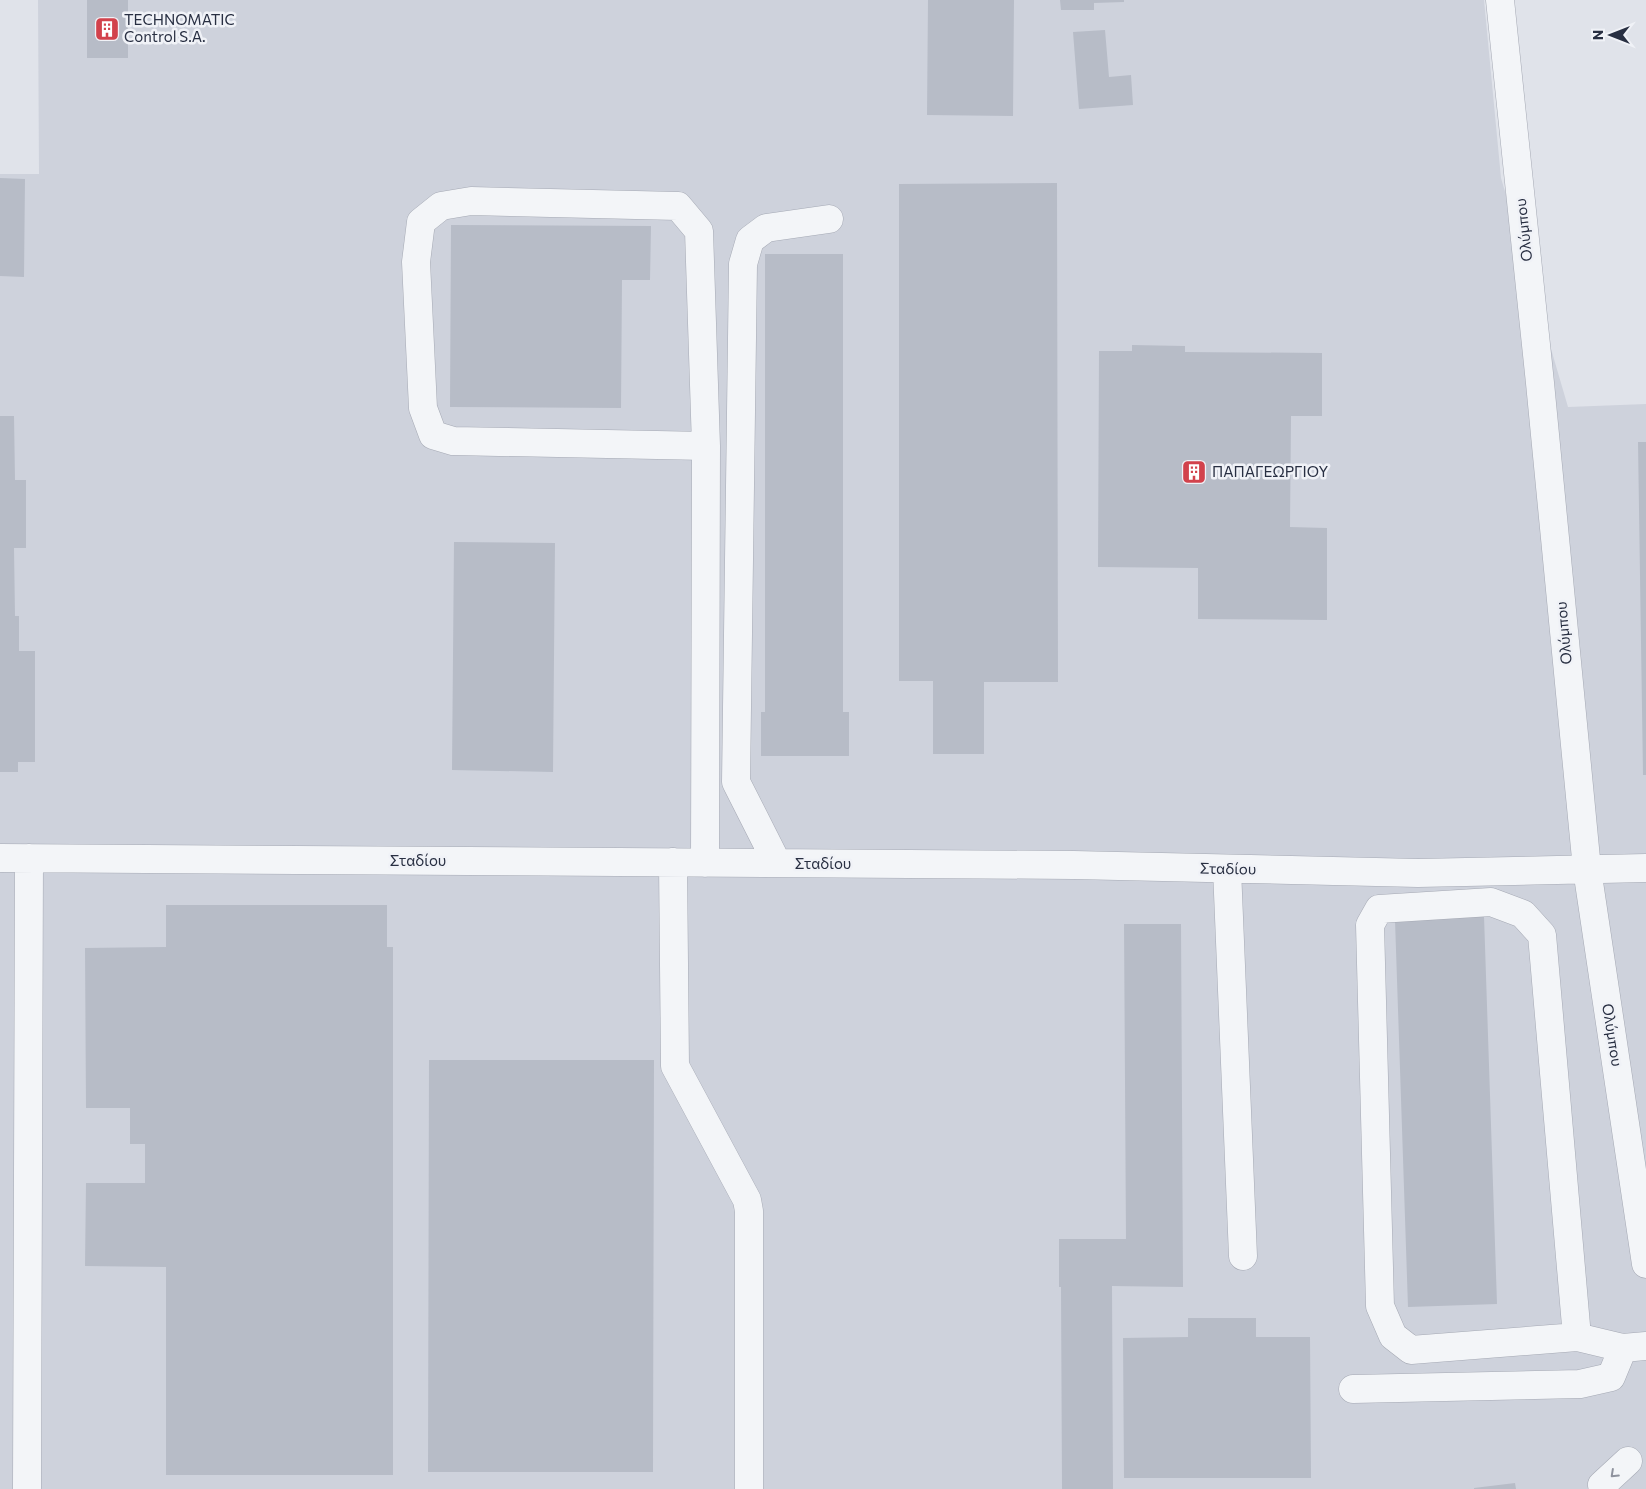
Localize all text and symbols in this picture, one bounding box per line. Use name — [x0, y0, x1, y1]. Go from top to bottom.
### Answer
place label: TECHNOMATIC Control S.A. — [124, 10, 235, 45]
north arrow — [1586, 10, 1636, 60]
building icon: TECHNOMATIC Control S.A. — [94, 16, 120, 42]
text: N — [1589, 30, 1606, 40]
street label: Ολύμπου — [1511, 198, 1535, 263]
building icon: ΠΑΠΑΓΕΩΡΓΙΟΥ — [1181, 459, 1207, 485]
place label: ΠΑΠΑΓΕΩΡΓΙΟΥ — [1212, 462, 1328, 480]
street label: Ολύμπου — [1551, 601, 1575, 665]
street label: Σταδίου — [390, 851, 446, 869]
street label: Σταδίου — [795, 854, 851, 872]
street label: Σταδίου — [1200, 859, 1256, 877]
street label: Ολύμπου — [1599, 1002, 1627, 1068]
one-way arrow — [1610, 1468, 1619, 1477]

